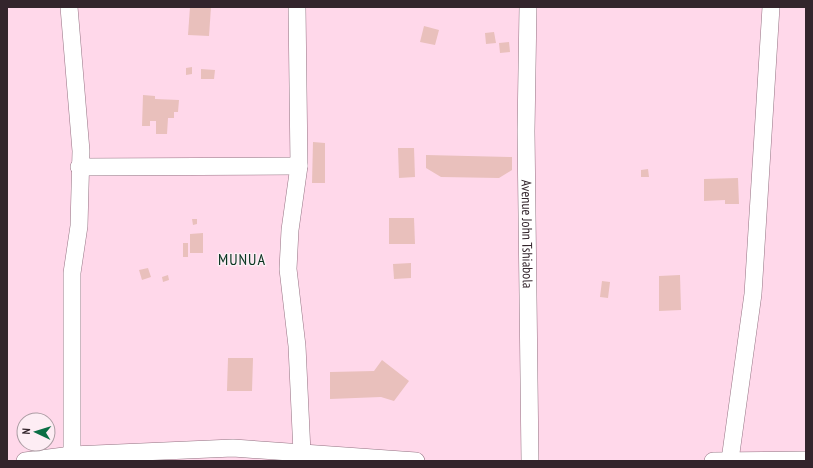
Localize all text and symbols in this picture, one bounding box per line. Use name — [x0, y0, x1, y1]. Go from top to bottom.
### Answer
street label: Avenue John Tshiabola — [518, 180, 537, 288]
district label: MUNUA — [218, 249, 266, 269]
north arrow — [16, 412, 56, 452]
text: N — [19, 428, 33, 435]

